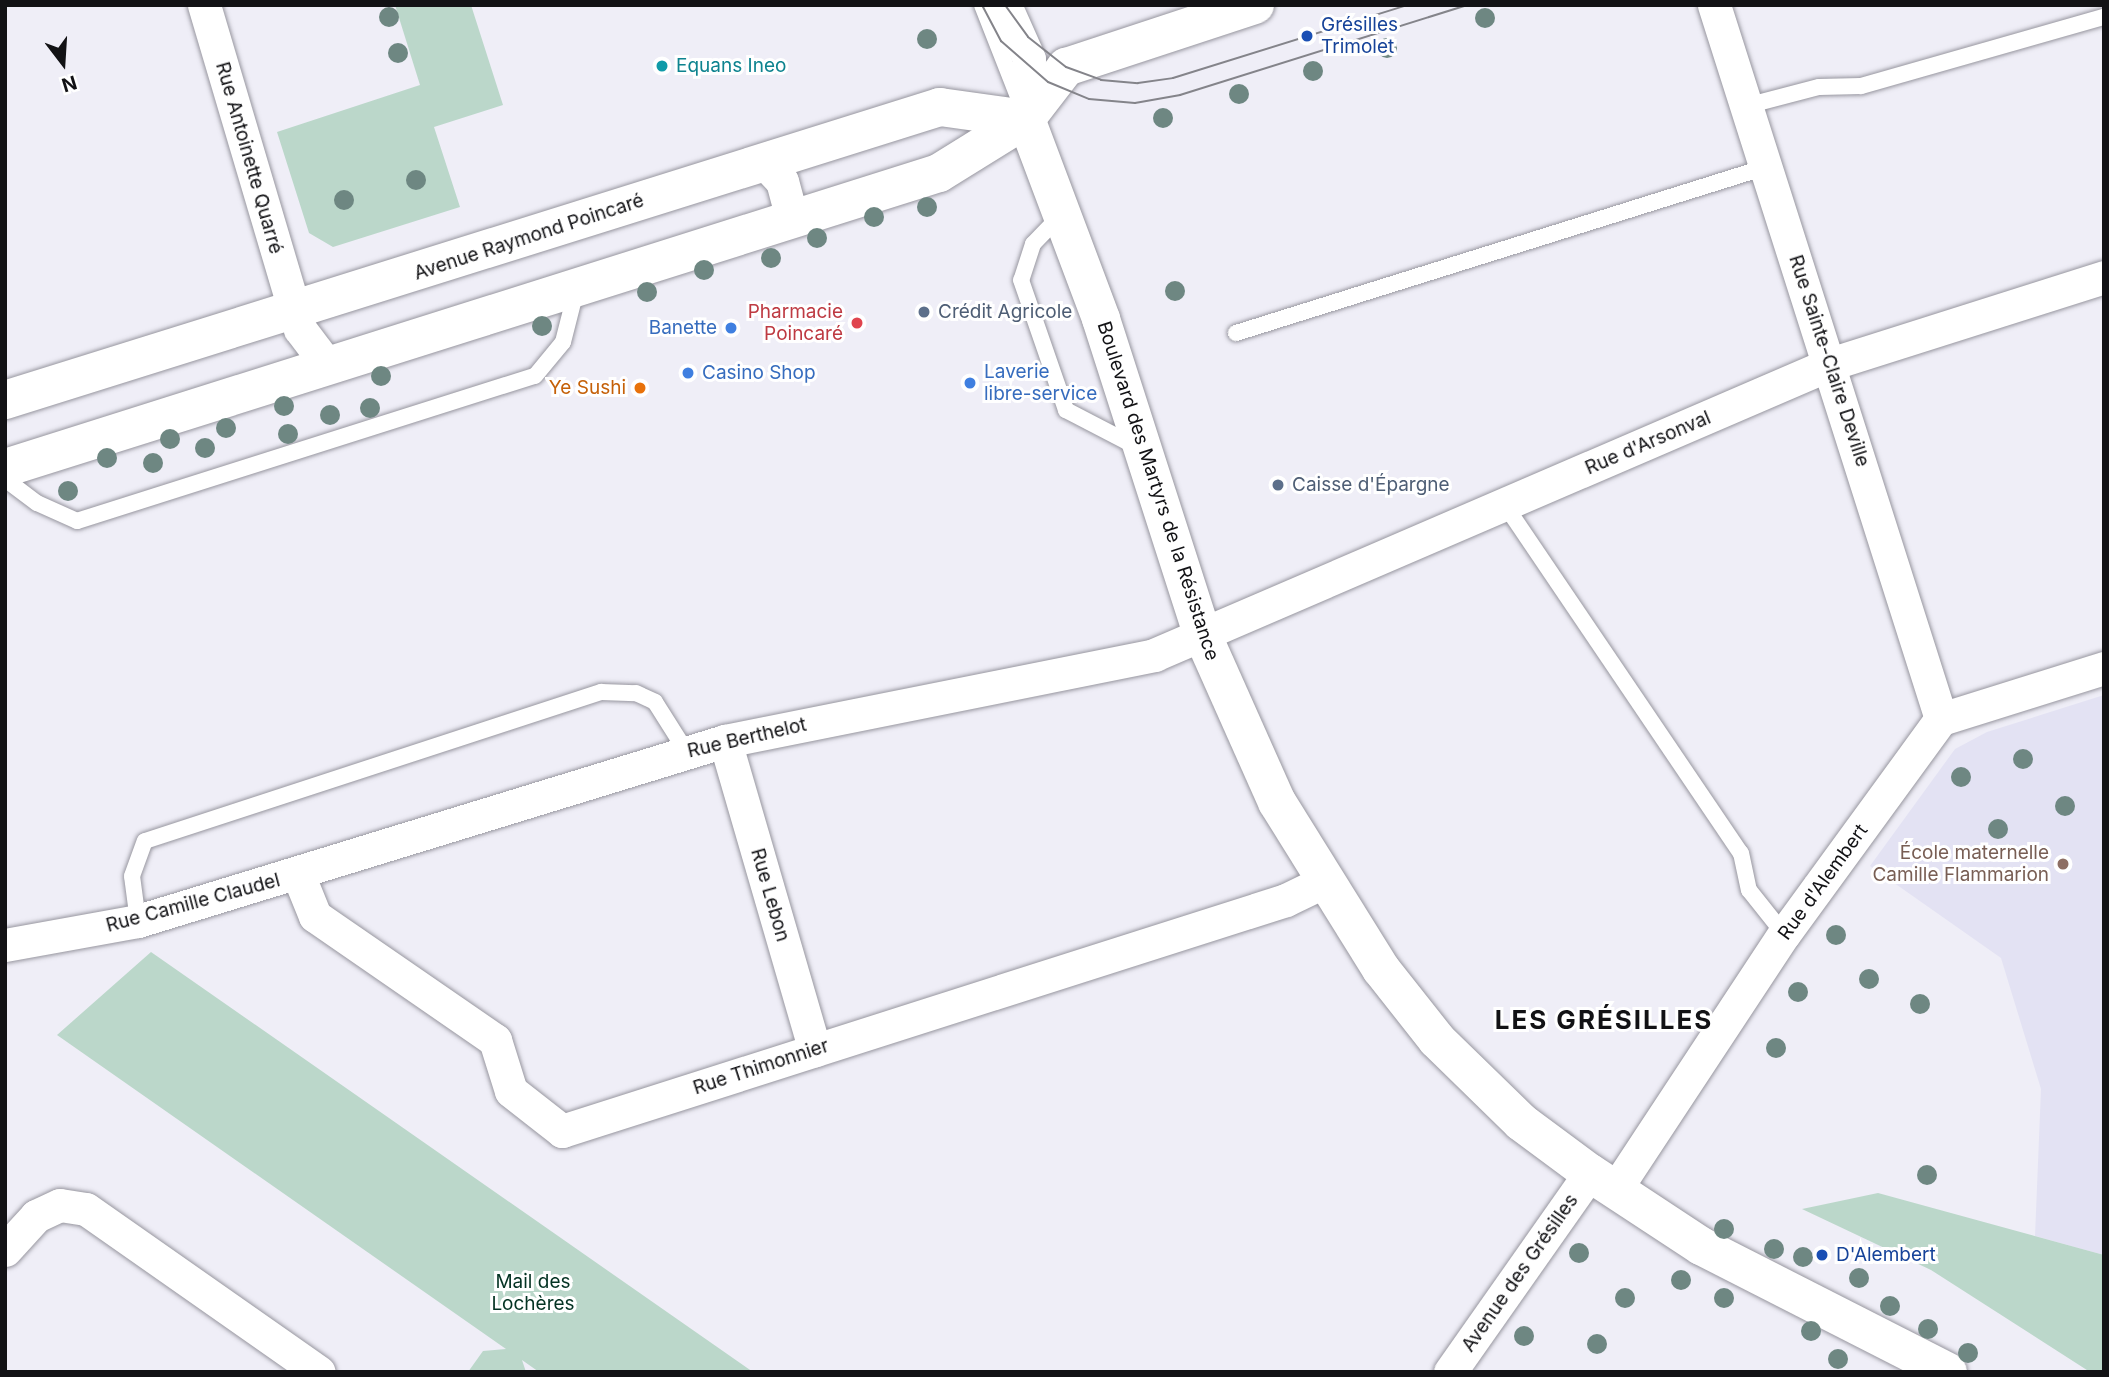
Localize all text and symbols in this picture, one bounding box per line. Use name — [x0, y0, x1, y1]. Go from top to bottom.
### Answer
place label: Grésilles Trimolet — [1321, 14, 1398, 58]
north arrow — [28, 28, 98, 98]
marker: Grésilles Trimolet — [1299, 28, 1315, 44]
place label: Equans Ineo — [676, 55, 786, 77]
marker: Equans Ineo — [654, 58, 670, 74]
street label: Rue Antoinette Quarré — [211, 59, 287, 257]
text: N — [59, 70, 80, 97]
street label: Avenue Raymond Poincaré — [411, 189, 647, 285]
street label: Rue Sainte-Claire Deville — [1784, 252, 1874, 470]
place label: Pharmacie Poincaré — [748, 301, 843, 345]
place label: Crédit Agricole — [938, 301, 1072, 323]
marker: Crédit Agricole — [916, 304, 932, 320]
marker: Pharmacie Poincaré — [849, 315, 865, 331]
place label: Banette — [649, 317, 717, 339]
street label: Boulevard des Martyrs de la Résistance — [1092, 319, 1224, 663]
marker: Banette — [723, 320, 739, 336]
place label: Laverie libre-service — [984, 361, 1097, 405]
place label: Casino Shop — [702, 362, 816, 384]
marker: Casino Shop — [680, 365, 696, 381]
marker: Laverie libre-service — [962, 375, 978, 391]
place label: Ye Sushi — [549, 377, 626, 399]
marker: Ye Sushi — [632, 380, 648, 396]
street label: Rue d'Arsonval — [1582, 406, 1714, 480]
place label: Caisse d'Épargne — [1292, 474, 1450, 496]
marker: Caisse d'Épargne — [1270, 477, 1286, 493]
street label: Rue Berthelot — [685, 713, 809, 763]
street label: Rue d'Alembert — [1773, 820, 1873, 944]
place label: École maternelle Camille Flammarion — [1872, 842, 2049, 886]
street label: Rue Lebon — [746, 846, 794, 944]
marker: École maternelle Camille Flammarion — [2055, 856, 2071, 872]
street label: Rue Camille Claudel — [104, 869, 282, 937]
district label: LES GRÉSILLES — [1496, 1004, 1712, 1036]
street label: Rue Thimonnier — [690, 1034, 832, 1100]
street label: Avenue des Grésilles — [1457, 1190, 1583, 1356]
place label: D'Alembert — [1836, 1244, 1936, 1266]
marker: D'Alembert — [1814, 1247, 1830, 1263]
park label: Mail des Lochères — [491, 1271, 575, 1315]

